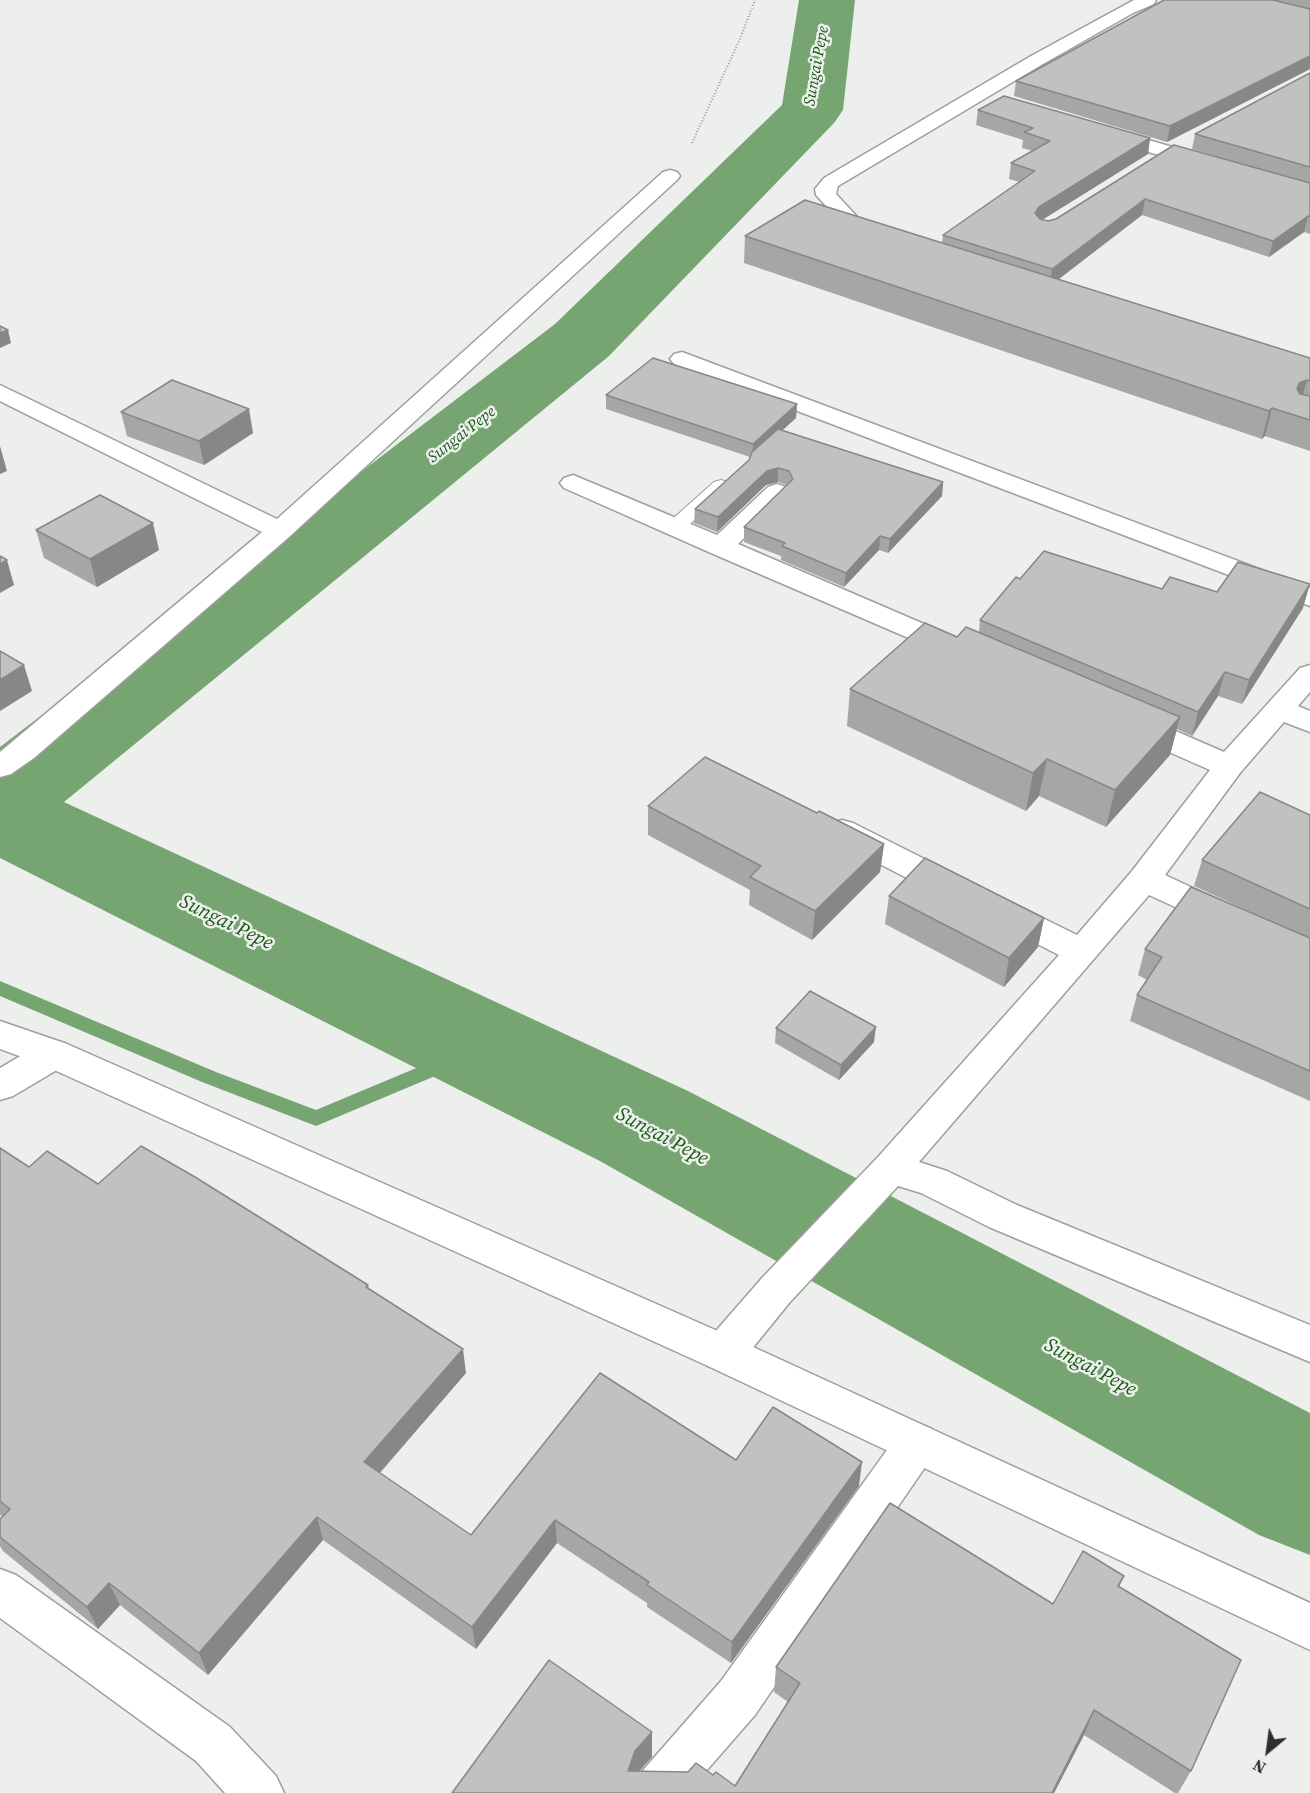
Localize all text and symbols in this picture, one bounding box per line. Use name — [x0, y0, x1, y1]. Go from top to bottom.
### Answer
water label: Sungai Pepe — [801, 25, 833, 107]
water label: Sungai Pepe — [424, 403, 500, 467]
water label: Sungai Pepe — [175, 890, 277, 956]
water label: Sungai Pepe — [612, 1103, 712, 1171]
water label: Sungai Pepe — [1040, 1334, 1140, 1402]
north arrow — [1238, 1721, 1298, 1781]
text: N — [1249, 1754, 1270, 1779]

